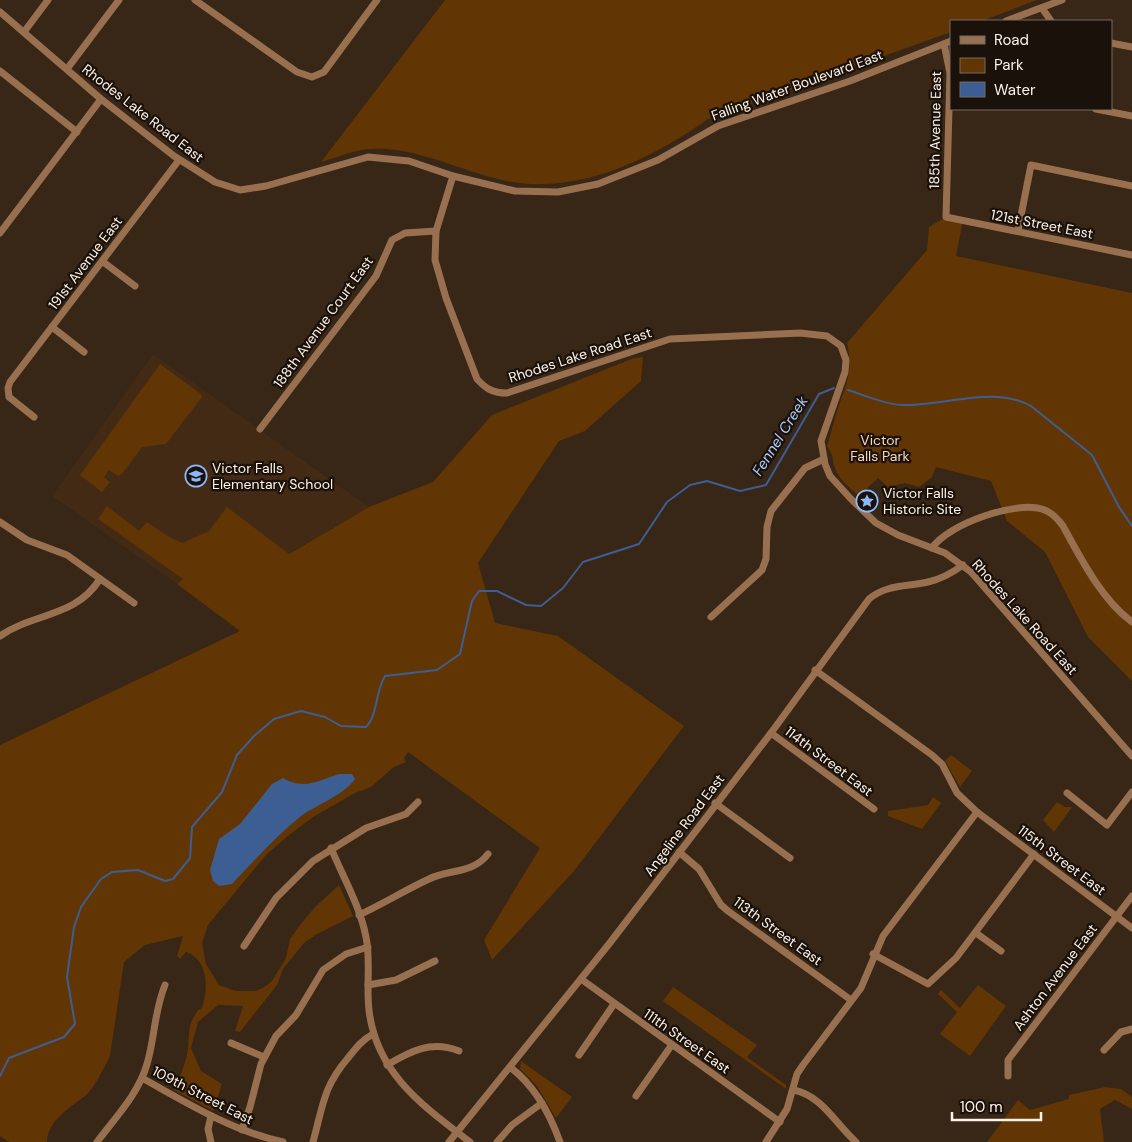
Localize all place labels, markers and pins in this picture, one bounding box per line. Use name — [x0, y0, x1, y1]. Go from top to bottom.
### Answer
place label: Victor Falls Elementary School — [212, 459, 333, 493]
school or university icon: Victor Falls Elementary School — [184, 464, 208, 488]
place label: Victor Falls Historic Site — [883, 484, 961, 518]
place icon: Victor Falls Historic Site — [855, 489, 879, 513]

